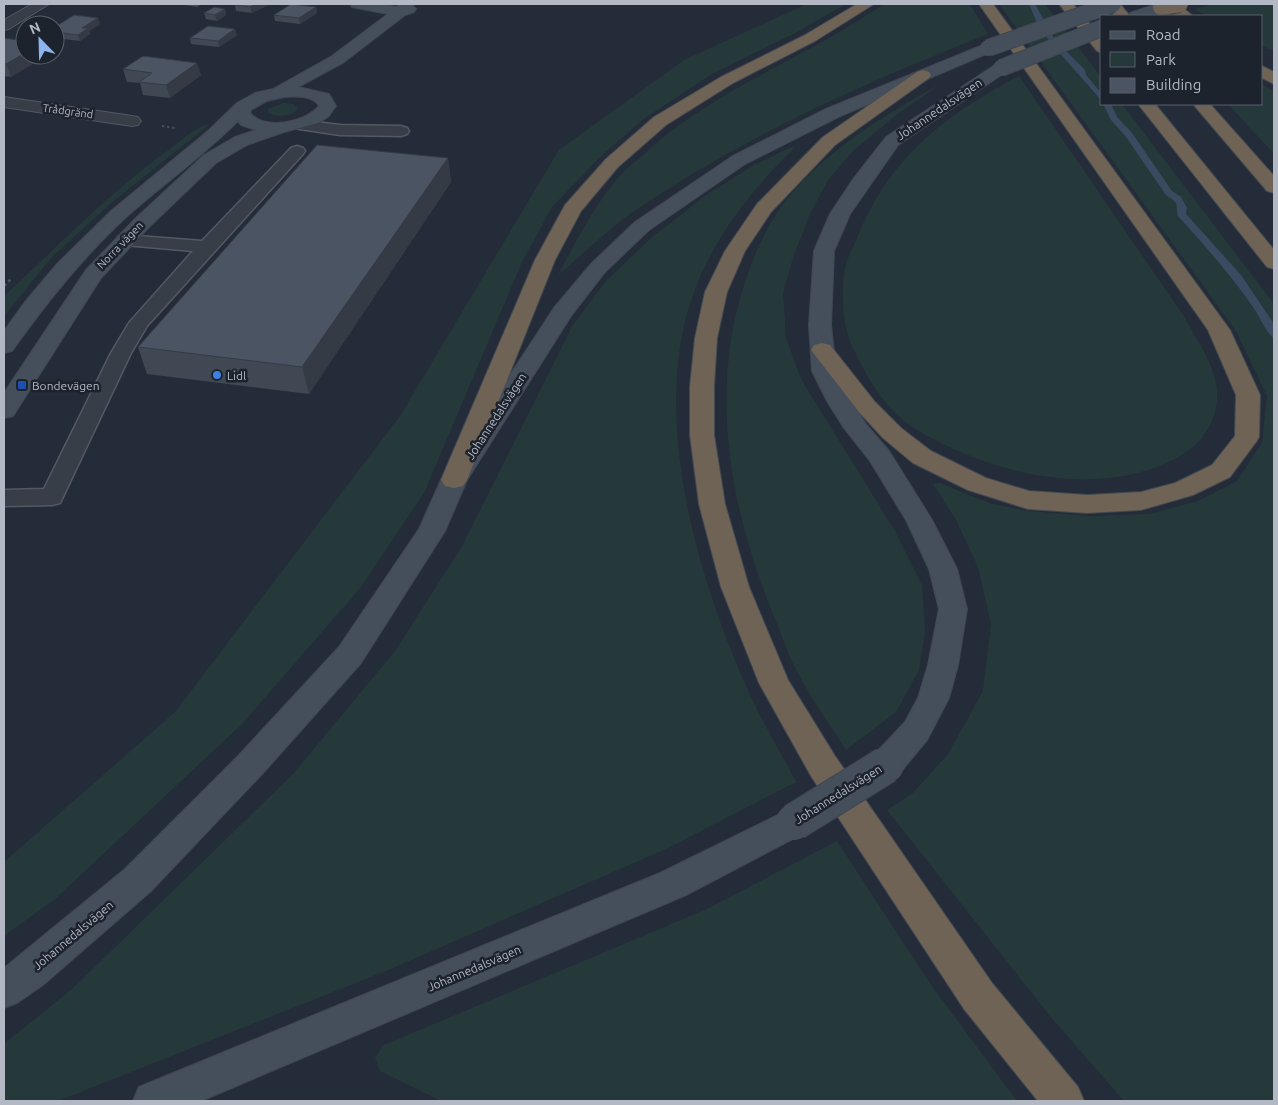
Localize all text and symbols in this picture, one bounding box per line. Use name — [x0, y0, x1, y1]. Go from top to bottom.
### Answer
north arrow — [15, 15, 65, 65]
legend — [1100, 15, 1263, 105]
text: N — [27, 19, 43, 37]
text: Road — [1146, 26, 1181, 43]
text: Park — [1146, 51, 1176, 68]
street label: Johannedalsvägen — [894, 76, 984, 142]
text: Building — [1146, 76, 1201, 93]
street label: Trådgränd — [42, 102, 94, 120]
street label: Norra vägen — [95, 219, 145, 271]
marker: Lidl — [211, 369, 223, 381]
place label: Lidl — [227, 369, 246, 382]
street label: Johannedalsvägen — [463, 370, 529, 462]
marker: Bondevägen — [16, 379, 28, 391]
place label: Bondevägen — [32, 379, 100, 392]
street label: Johannedalsvägen — [792, 762, 884, 826]
street label: Johannedalsvägen — [30, 898, 116, 972]
street label: Johannedalsvägen — [425, 942, 523, 994]

